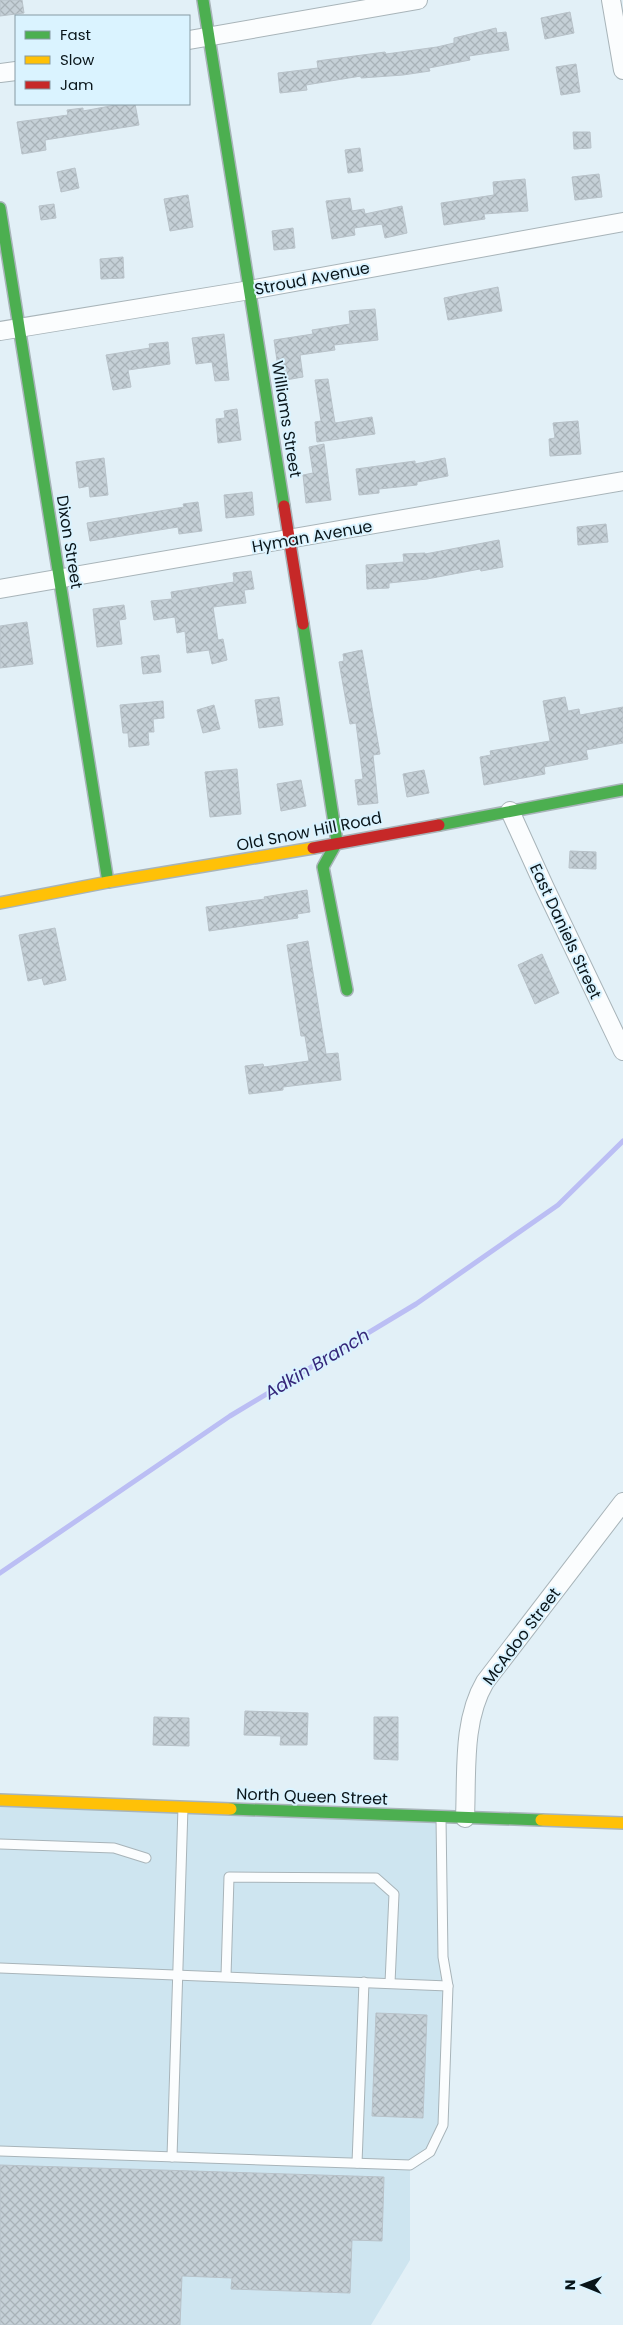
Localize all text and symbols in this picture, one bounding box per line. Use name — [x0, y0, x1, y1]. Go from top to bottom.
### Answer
legend — [15, 15, 190, 105]
text: Fast — [60, 24, 91, 45]
text: Slow — [60, 49, 95, 70]
text: Jam — [60, 74, 94, 95]
street label: Stroud Avenue — [253, 256, 372, 301]
street label: Williams Street — [266, 359, 307, 479]
street label: Dixon Street — [51, 494, 88, 591]
street label: Hyman Avenue — [250, 515, 374, 558]
street label: Old Snow Hill Road — [234, 806, 384, 857]
street label: East Daniels Street — [524, 860, 607, 1003]
water label: Adkin Branch — [259, 1322, 374, 1405]
street label: McAdoo Street — [477, 1583, 566, 1690]
street label: North Queen Street — [236, 1782, 388, 1811]
north arrow — [558, 2260, 608, 2310]
text: N — [560, 2279, 580, 2290]

